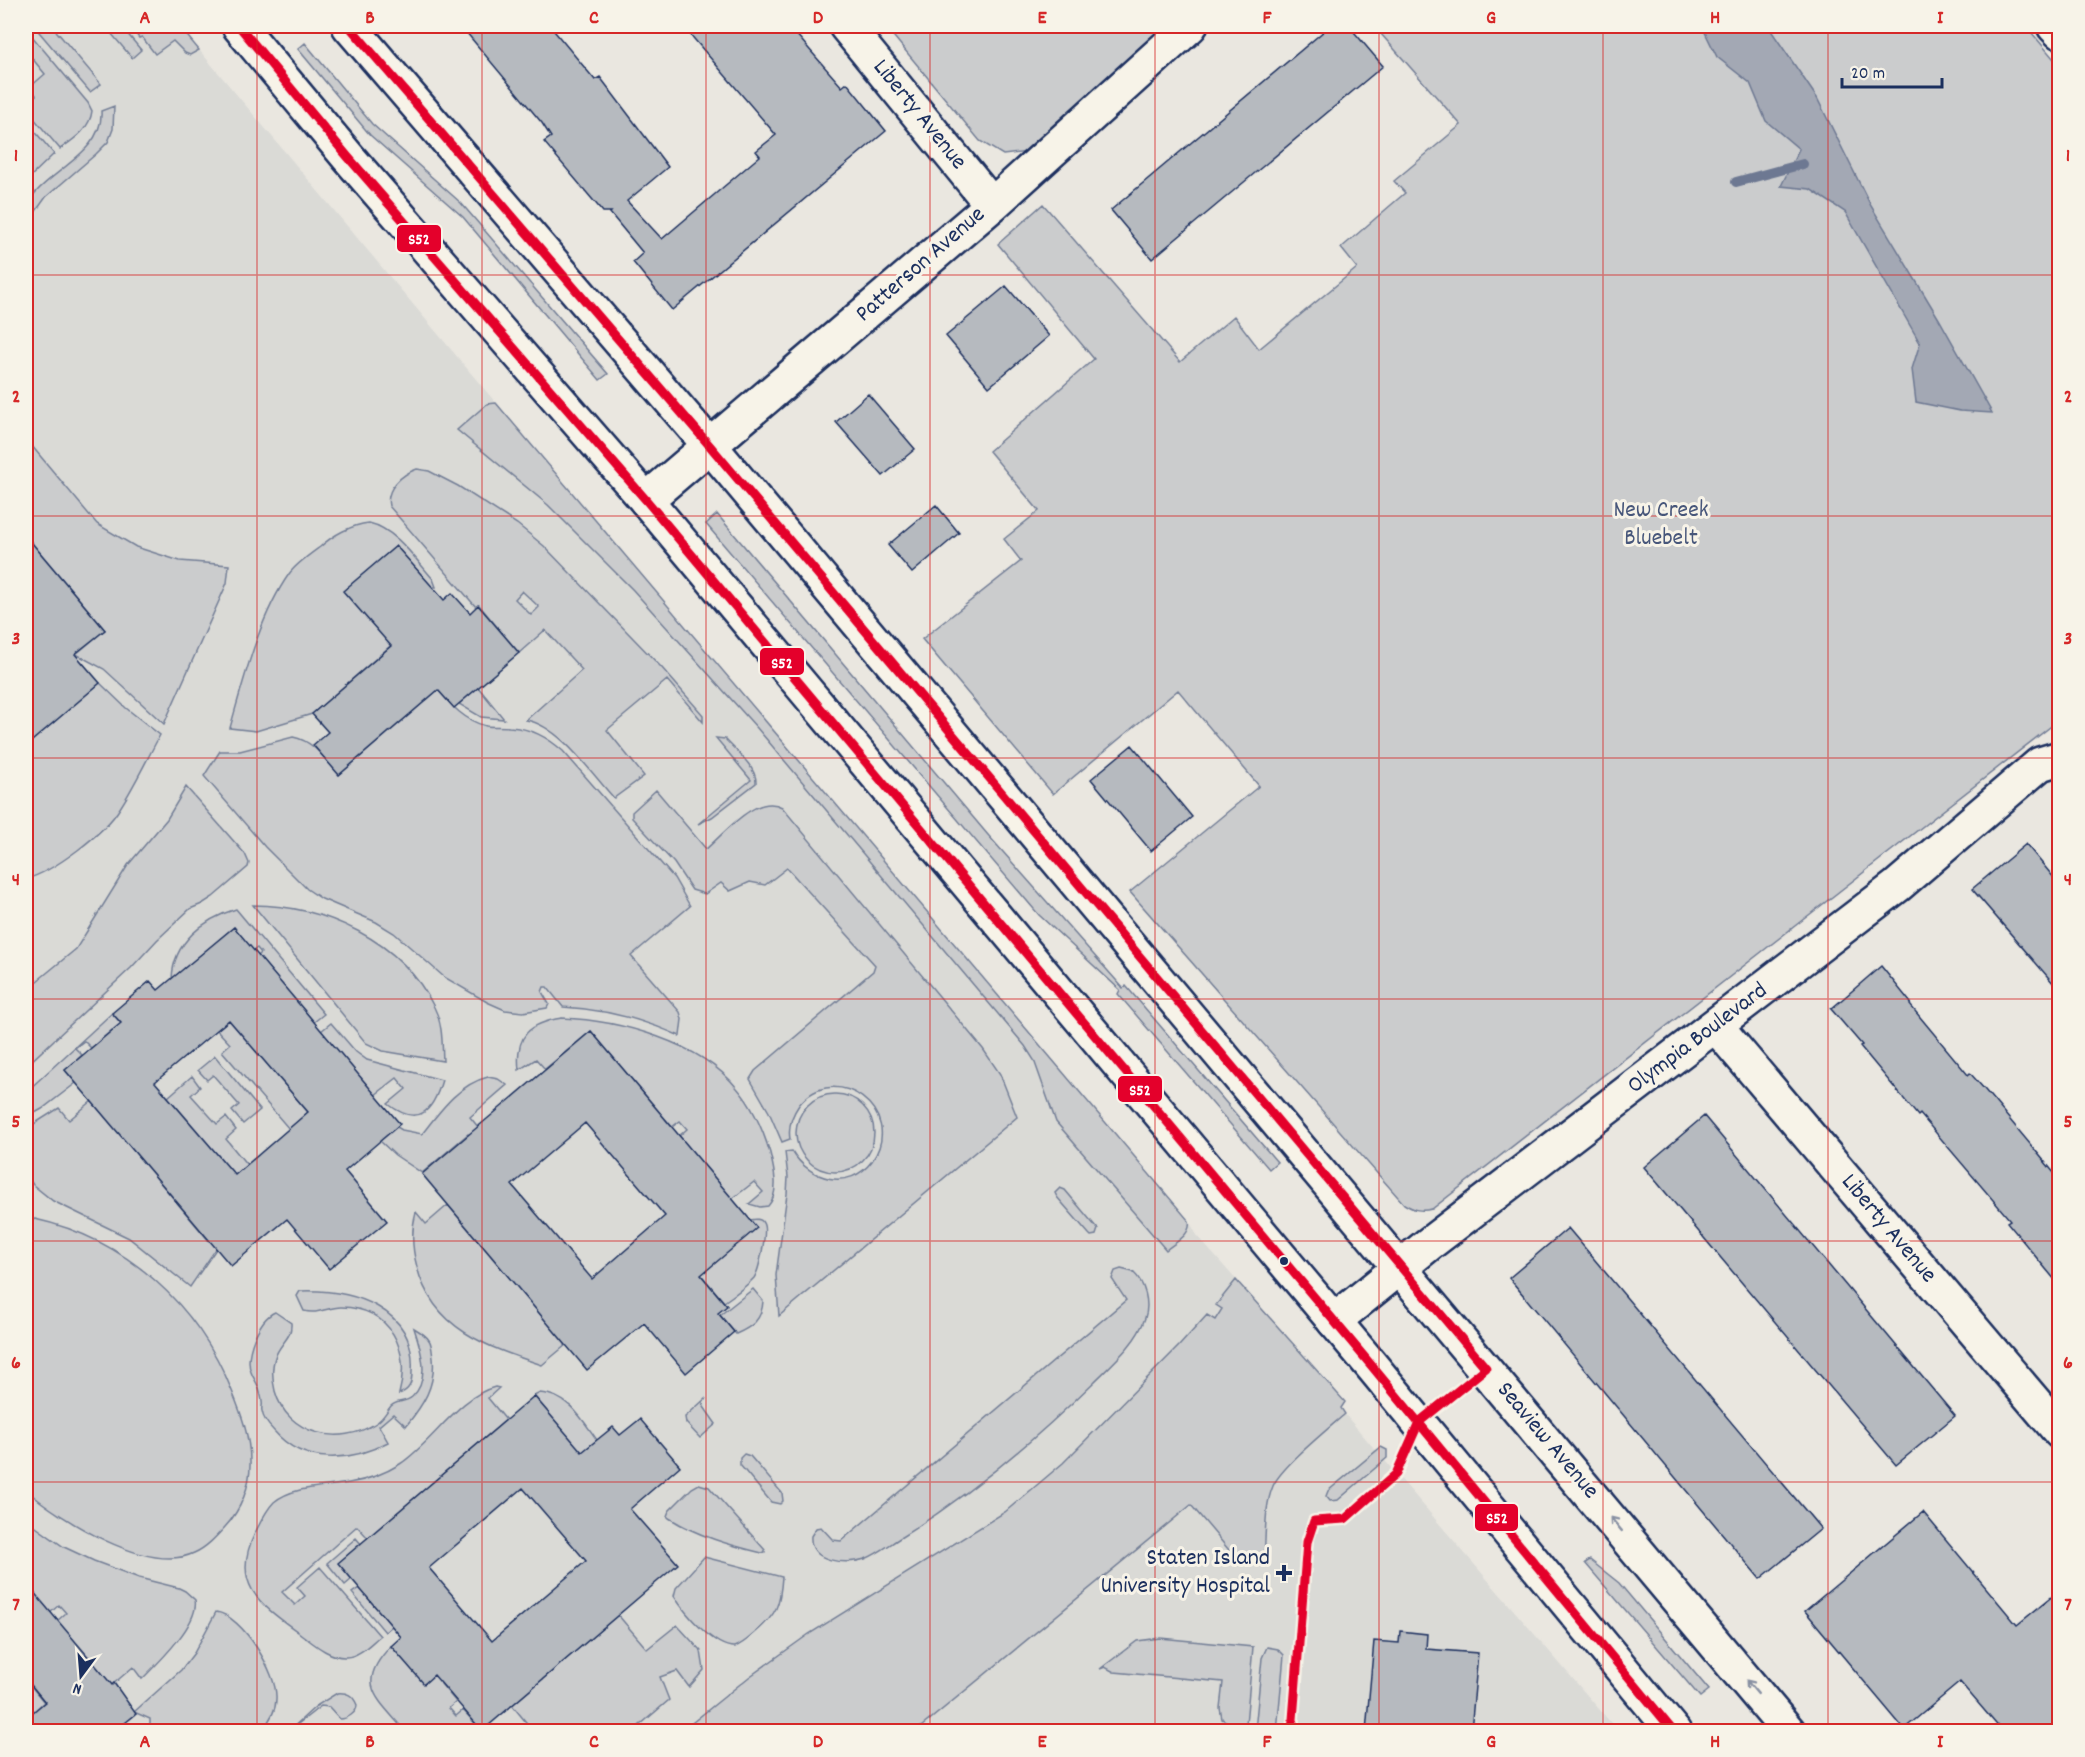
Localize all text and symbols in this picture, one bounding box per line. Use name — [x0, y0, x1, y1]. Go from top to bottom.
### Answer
text: A — [140, 5, 151, 33]
text: B — [365, 5, 375, 33]
text: C — [589, 5, 599, 33]
text: D — [813, 5, 824, 33]
text: E — [1037, 5, 1047, 33]
text: F — [1263, 5, 1273, 33]
text: G — [1486, 5, 1496, 33]
text: H — [1710, 5, 1720, 33]
text: I — [1937, 5, 1944, 33]
scale bar — [1842, 51, 1942, 89]
street label: Liberty Avenue — [864, 52, 974, 178]
text: 20 m — [1851, 62, 1885, 87]
text: 1 — [14, 143, 18, 171]
text: 1 — [2066, 143, 2070, 171]
street label: Patterson Avenue — [849, 199, 993, 331]
line badge: S52 — [396, 224, 442, 253]
text: S52 — [408, 229, 430, 252]
text: 2 — [12, 384, 20, 412]
text: 2 — [2064, 384, 2072, 412]
park label: New Creek Bluebelt — [1613, 494, 1709, 556]
text: 3 — [12, 626, 20, 654]
text: 3 — [2064, 626, 2072, 654]
line badge: S52 — [759, 647, 805, 676]
text: S52 — [771, 653, 793, 676]
text: 4 — [12, 867, 20, 895]
text: 4 — [2064, 867, 2072, 895]
street label: Olympia Boulevard — [1621, 975, 1775, 1103]
line badge: S52 — [1117, 1075, 1163, 1103]
text: S52 — [1129, 1080, 1151, 1103]
text: 5 — [11, 1109, 21, 1137]
text: 5 — [2063, 1109, 2073, 1137]
street label: Liberty Avenue — [1832, 1167, 1944, 1291]
unlabelled marker — [1278, 1255, 1290, 1267]
text: 6 — [11, 1350, 21, 1378]
text: 6 — [2063, 1350, 2073, 1378]
street label: Seaview Avenue — [1488, 1375, 1606, 1507]
line badge: S52 — [1474, 1503, 1519, 1532]
text: S52 — [1486, 1508, 1508, 1531]
one-way arrow — [1609, 1517, 1623, 1532]
place label: Staten Island University Hospital — [1101, 1542, 1270, 1604]
marker: Staten Island University Hospital — [1275, 1564, 1293, 1582]
text: 7 — [12, 1592, 20, 1620]
text: 7 — [2064, 1592, 2072, 1620]
north arrow — [51, 1646, 111, 1706]
text: N — [70, 1676, 85, 1700]
one-way arrow — [1745, 1679, 1758, 1695]
text: A — [140, 1729, 151, 1757]
text: B — [365, 1729, 375, 1757]
text: C — [589, 1729, 599, 1757]
text: D — [813, 1729, 824, 1757]
text: E — [1037, 1729, 1047, 1757]
text: F — [1263, 1729, 1273, 1757]
text: G — [1486, 1729, 1496, 1757]
text: H — [1710, 1729, 1720, 1757]
text: I — [1937, 1729, 1944, 1757]

